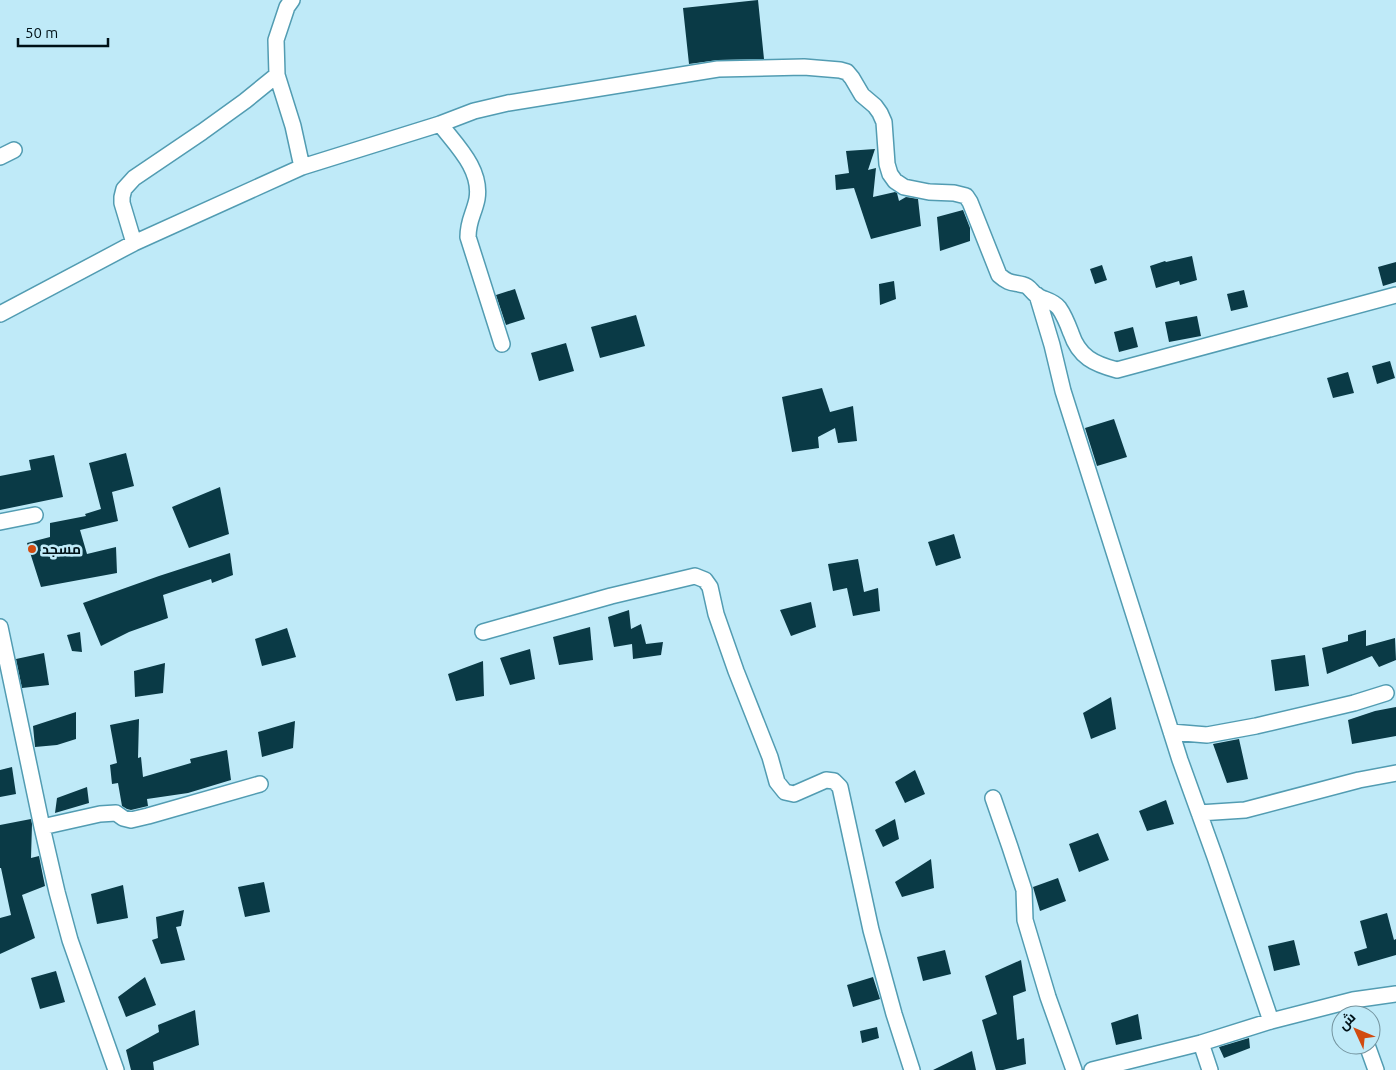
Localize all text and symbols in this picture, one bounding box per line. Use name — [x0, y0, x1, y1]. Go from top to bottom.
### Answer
scale bar — [18, 15, 108, 47]
text: 50 m — [25, 24, 58, 41]
place label: مسجد — [42, 541, 81, 557]
marker: مسجد — [26, 543, 38, 555]
north arrow — [1331, 1005, 1381, 1055]
text: ش — [1335, 1009, 1359, 1034]

